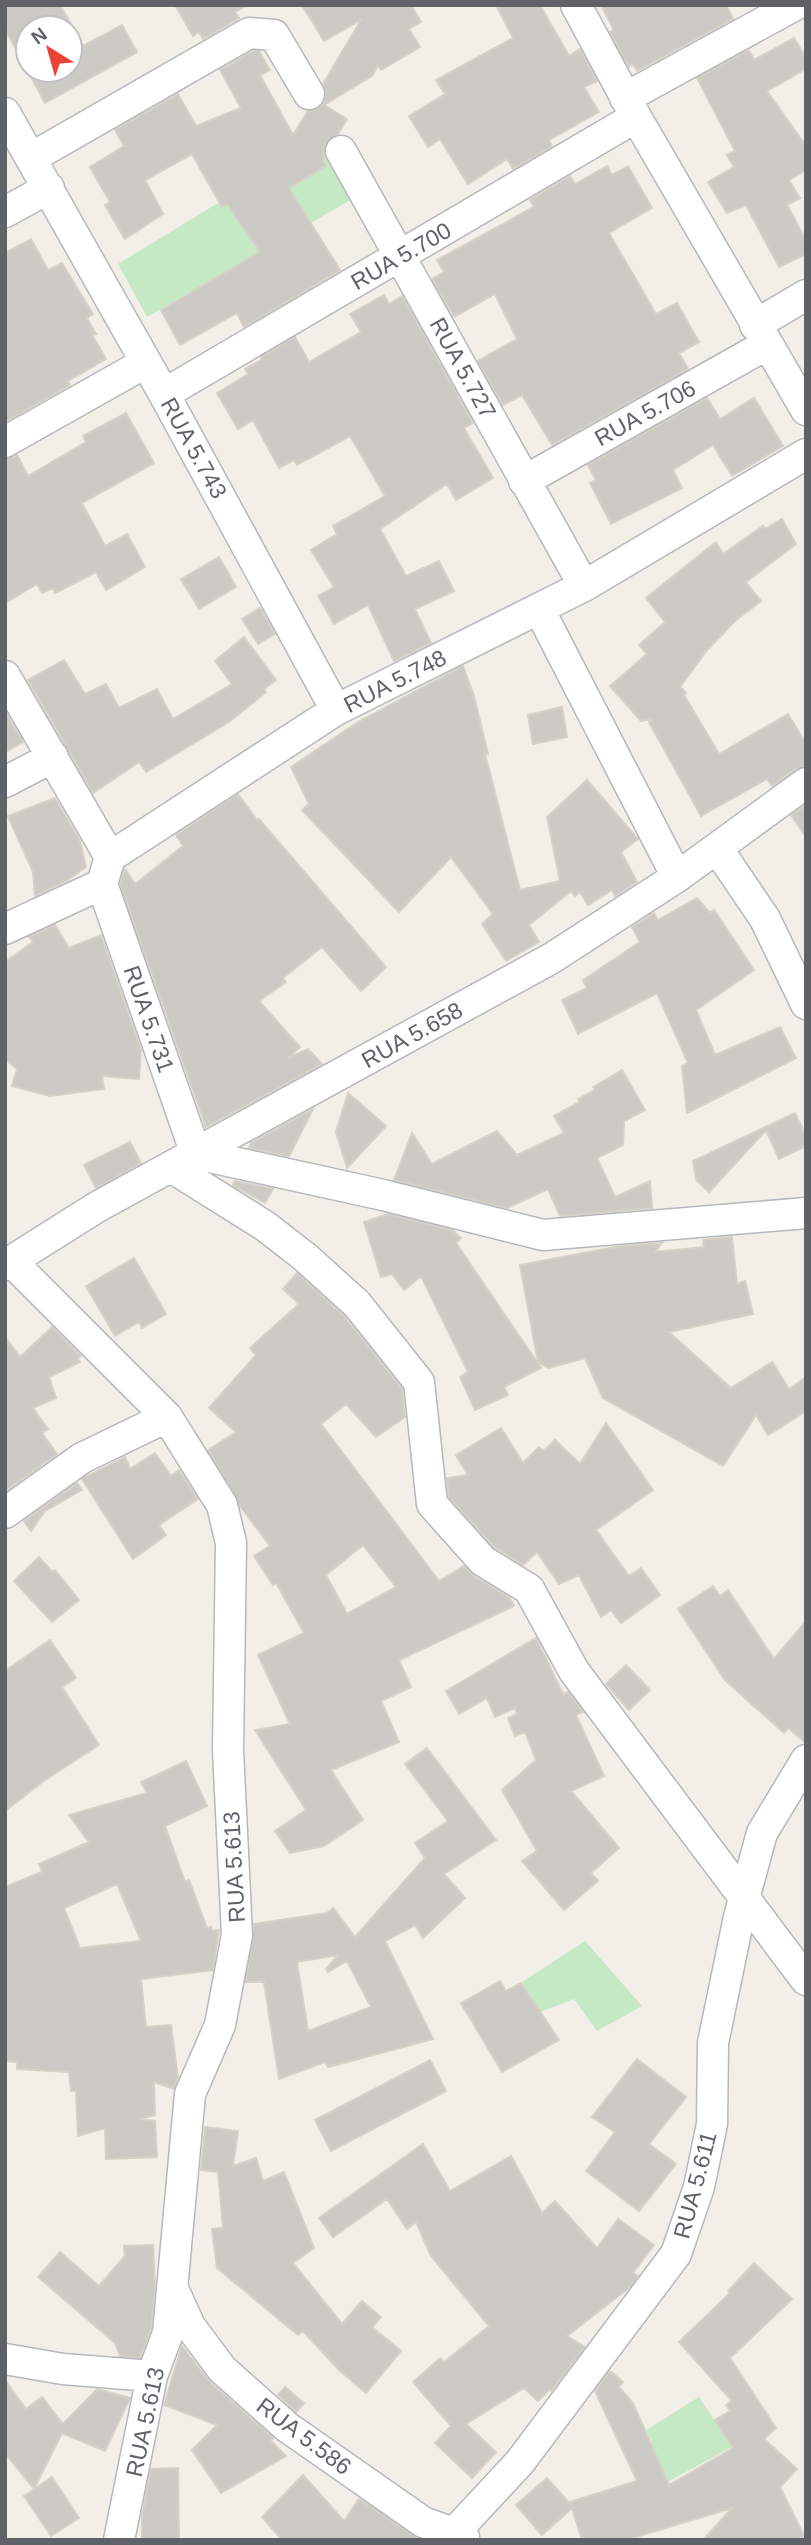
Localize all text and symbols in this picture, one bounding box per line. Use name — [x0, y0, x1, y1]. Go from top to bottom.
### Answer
north arrow — [14, 14, 84, 84]
text: N — [27, 23, 51, 48]
street label: RUA 5.700 — [346, 217, 456, 295]
street label: RUA 5.727 — [425, 313, 501, 423]
street label: RUA 5.706 — [590, 375, 700, 451]
street label: RUA 5.743 — [156, 393, 232, 503]
street label: RUA 5.748 — [340, 644, 450, 718]
street label: RUA 5.731 — [119, 962, 179, 1076]
street label: RUA 5.658 — [357, 997, 467, 1073]
street label: RUA 5.613 — [218, 1811, 250, 1923]
street label: RUA 5.611 — [668, 2129, 722, 2241]
street label: RUA 5.613 — [121, 2365, 169, 2479]
street label: RUA 5.586 — [252, 2392, 356, 2480]

